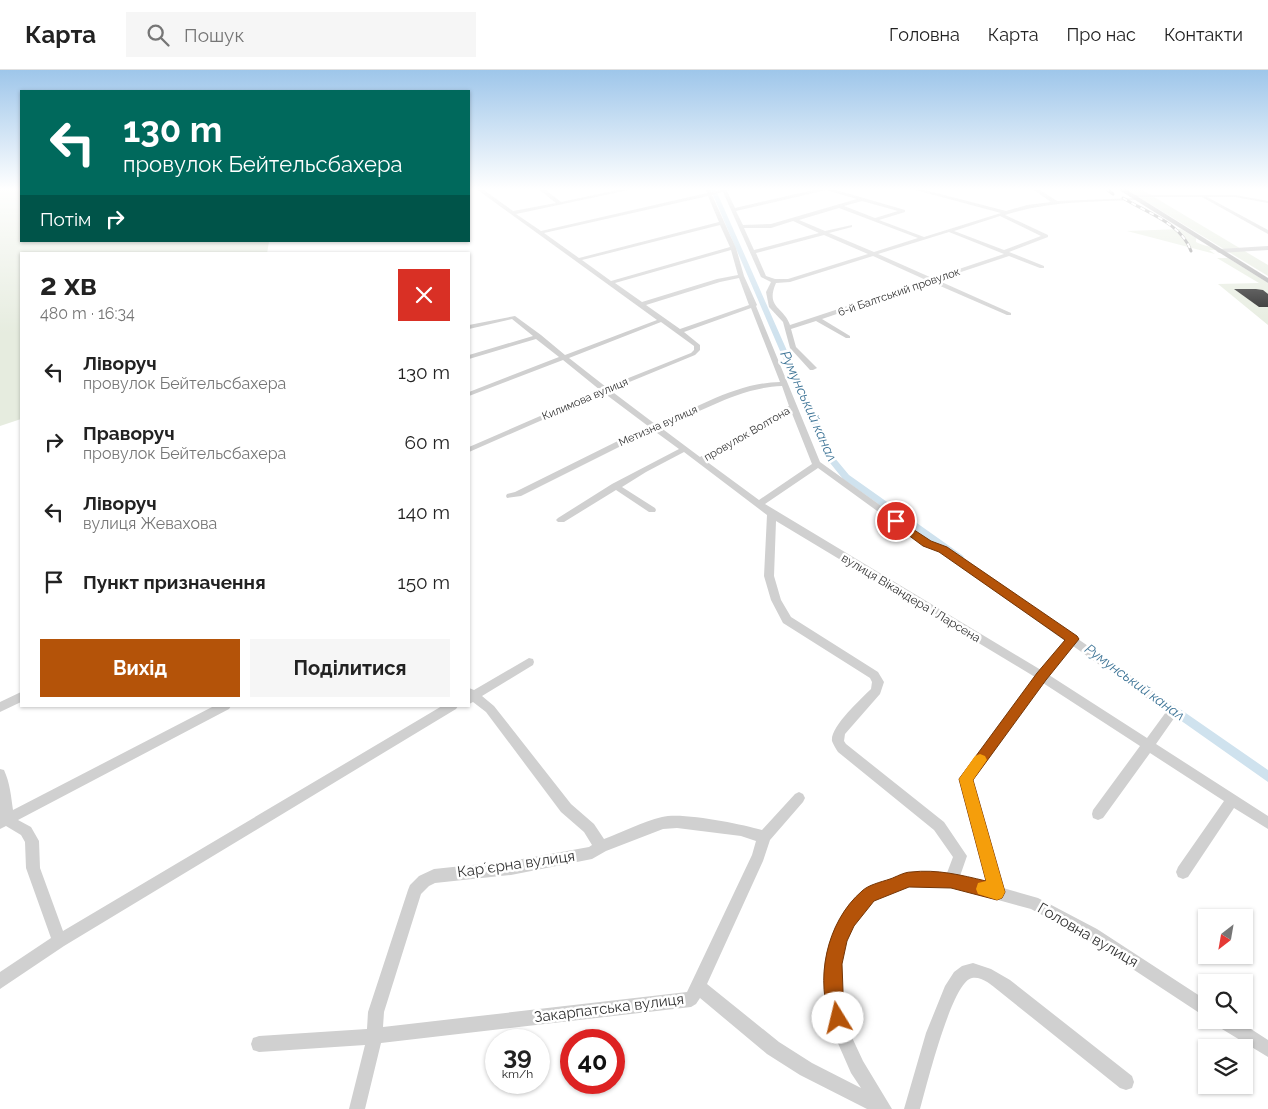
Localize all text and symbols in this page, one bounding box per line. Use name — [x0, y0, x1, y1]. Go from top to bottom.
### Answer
search box — [126, 12, 476, 57]
text: Карта — [25, 20, 96, 49]
icon: search — [144, 21, 172, 49]
text: Пошук — [184, 24, 244, 46]
text: Головна — [889, 24, 960, 45]
text: Карта — [988, 24, 1039, 45]
text: Про нас — [1067, 24, 1136, 45]
text: Контакти — [1164, 24, 1243, 45]
text: 130 m — [123, 109, 222, 150]
icon: left — [40, 110, 105, 175]
text: провулок Бейтельсбахера — [123, 151, 403, 177]
icon: right — [101, 205, 129, 233]
text: Потім — [40, 208, 91, 230]
street label: 6-й Балтський провулок — [836, 265, 962, 319]
text: 2 хв — [40, 267, 97, 302]
button: close — [398, 269, 450, 321]
text: 480 m · 16:34 — [40, 304, 135, 323]
water label: Румунський канал — [777, 348, 841, 464]
text: Ліворуч — [83, 352, 157, 374]
icon: left — [40, 358, 68, 386]
text: 130 m — [398, 361, 450, 383]
text: провулок Бейтельсбахера — [83, 374, 286, 393]
street label: Килимова вулиця — [540, 375, 630, 423]
street label: Метизна вулиця — [617, 403, 699, 449]
street label: провулок Волтона — [702, 404, 792, 464]
text: Праворуч — [83, 422, 175, 444]
icon: right — [40, 428, 68, 456]
text: 60 m — [405, 431, 450, 453]
text: провулок Бейтельсбахера — [83, 444, 286, 463]
text: Ліворуч — [83, 492, 157, 514]
icon: left — [40, 498, 68, 526]
pin — [875, 500, 917, 542]
text: 140 m — [398, 501, 450, 523]
icon: arrive — [882, 507, 910, 535]
text: вулиця Жевахова — [83, 514, 217, 533]
street label: вулиця Вікандера і Ларсена — [839, 551, 983, 645]
icon: arrive — [40, 568, 68, 596]
text: Пункт призначення — [83, 571, 266, 593]
text: 150 m — [398, 571, 450, 593]
button: Вихід — [40, 639, 240, 697]
button: Поділитися — [250, 639, 450, 697]
water label: Румунський канал — [1082, 640, 1188, 724]
street label: Карʼєрна вулиця — [456, 847, 576, 881]
street label: Головна вулиця — [1035, 899, 1141, 971]
north arrow — [1198, 909, 1252, 964]
map controls — [1198, 909, 1253, 1094]
button: search — [1198, 974, 1253, 1029]
street label: Закарпатська вулиця — [533, 990, 685, 1026]
position arrow — [811, 991, 863, 1043]
speed limit sign: 40 — [560, 1029, 625, 1094]
button: layers — [1198, 1039, 1253, 1094]
text: 39 — [503, 1040, 532, 1070]
text: km/h — [502, 1067, 533, 1081]

